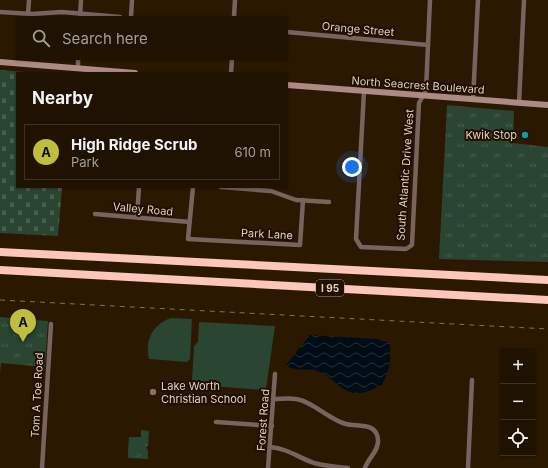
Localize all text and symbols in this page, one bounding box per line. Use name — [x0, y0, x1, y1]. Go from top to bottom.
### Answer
search box — [16, 16, 288, 60]
street label: Orange Street — [321, 19, 395, 39]
icon: search — [30, 27, 52, 49]
text: Search here — [62, 29, 148, 48]
street label: North Seacrest Boulevard — [351, 73, 485, 97]
text: Nearby — [32, 88, 93, 108]
street label: South Atlantic Drive West — [393, 108, 417, 241]
place label: Kwik Stop — [466, 128, 517, 142]
marker: Kwik Stop — [520, 130, 530, 140]
text: High Ridge Scrub — [71, 135, 198, 154]
text: A — [41, 144, 51, 160]
text: 610 m — [234, 144, 271, 160]
text: Park — [71, 154, 99, 170]
your location — [342, 157, 362, 177]
street label: Valley Road — [112, 199, 174, 219]
street label: Park Lane — [241, 226, 293, 242]
road number: I 95 — [316, 280, 344, 296]
pin: A — [10, 309, 36, 342]
map controls — [500, 348, 536, 456]
button: + — [500, 348, 536, 384]
street label: Tom A Toe Road — [28, 352, 46, 438]
place label: Lake Worth Christian School — [161, 379, 246, 406]
button: − — [500, 384, 536, 420]
marker: Lake Worth Christian School — [148, 387, 158, 397]
street label: Forest Road — [254, 389, 272, 451]
button: locate — [500, 420, 536, 456]

